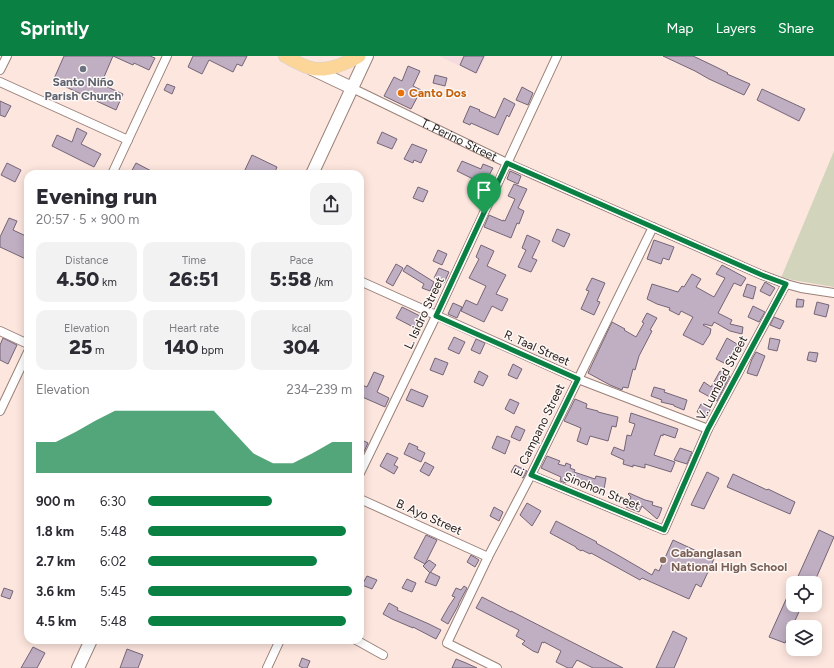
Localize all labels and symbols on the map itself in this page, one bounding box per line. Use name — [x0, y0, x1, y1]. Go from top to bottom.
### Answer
marker: Santo Niño Parish Church — [78, 64, 88, 74]
place label: Santo Niño Parish Church — [45, 75, 122, 103]
place label: Canto Dos — [409, 86, 467, 100]
marker: Canto Dos — [396, 88, 406, 98]
street label: T. Perino Street — [419, 116, 500, 164]
pin — [467, 173, 501, 214]
street label: L. Isidro Street — [401, 274, 447, 351]
street label: R. Taal Street — [502, 327, 572, 369]
street label: V. Lumbad Street — [694, 333, 750, 423]
street label: E. Campano Street — [511, 381, 568, 478]
street label: Sinohon Street — [562, 469, 642, 513]
street label: B. Ayo Street — [394, 496, 464, 538]
place label: Cabanglasan National High School — [671, 546, 787, 574]
marker: Cabanglasan National High School — [658, 555, 668, 565]

